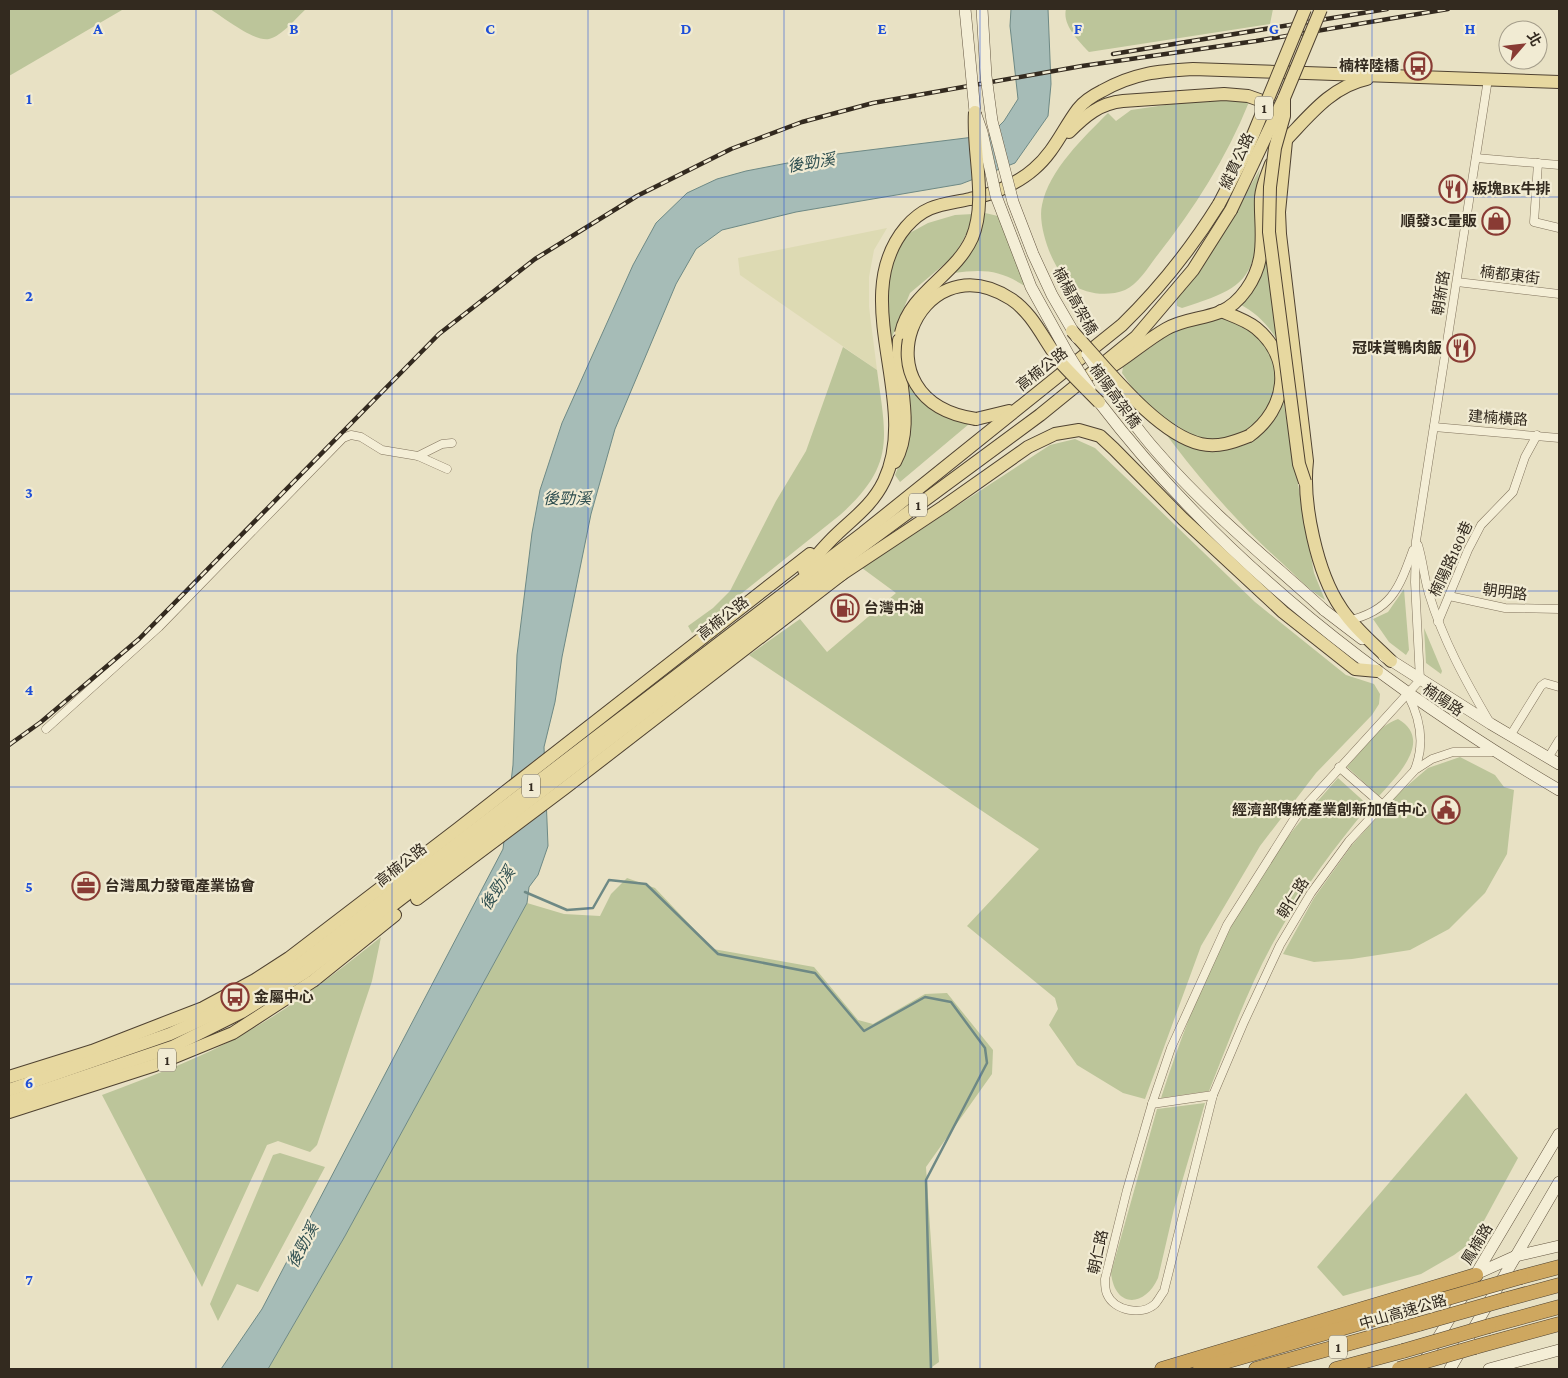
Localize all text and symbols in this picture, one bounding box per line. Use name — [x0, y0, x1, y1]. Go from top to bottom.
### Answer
text: A — [92, 20, 103, 37]
text: B — [289, 20, 299, 37]
text: C — [485, 20, 495, 37]
text: D — [680, 20, 692, 37]
text: E — [877, 20, 887, 37]
text: F — [1074, 20, 1083, 37]
text: G — [1269, 20, 1279, 37]
text: H — [1465, 20, 1476, 37]
north arrow — [1498, 20, 1548, 70]
text: 北 — [1524, 29, 1545, 49]
bus stop icon: 楠梓陸橋 — [1403, 51, 1433, 81]
place label: 楠梓陸橋 — [1339, 57, 1400, 74]
text: 1 — [26, 90, 32, 107]
road number: 1 — [1255, 96, 1273, 120]
street label: 縱貫公路 — [1217, 130, 1257, 192]
water label: 後勁溪 — [786, 150, 838, 175]
restaurant icon: 板塊BK牛排 — [1438, 174, 1468, 204]
place label: 板塊BK牛排 — [1472, 180, 1550, 197]
shop icon: 順發3C量販 — [1481, 206, 1511, 236]
place label: 順發3C量販 — [1401, 213, 1477, 229]
street label: 楠都東街 — [1479, 262, 1541, 287]
street label: 楠楊高架橋 — [1050, 264, 1101, 338]
street label: 朝新路 — [1430, 270, 1452, 316]
text: 2 — [25, 287, 33, 304]
restaurant icon: 冠味賞鴨肉飯 — [1446, 333, 1476, 363]
place label: 冠味賞鴨肉飯 — [1352, 340, 1442, 356]
street label: 高楠公路 — [1013, 343, 1071, 394]
street label: 楠陽高架橋 — [1086, 360, 1144, 431]
street label: 建楠橫路 — [1468, 407, 1529, 428]
text: 3 — [25, 484, 33, 501]
water label: 後勁溪 — [543, 490, 593, 507]
road number: 1 — [909, 494, 927, 516]
street label: 楠陽路180巷 — [1426, 518, 1475, 599]
street label: 朝明路 — [1482, 581, 1528, 603]
street label: 高楠公路 — [694, 592, 752, 643]
fuel station icon: 台灣中油 — [830, 593, 860, 623]
place label: 台灣中油 — [864, 599, 924, 616]
street label: 楠陽路 — [1420, 680, 1467, 719]
text: 4 — [25, 681, 34, 698]
road number: 1 — [522, 774, 540, 798]
public building icon: 經濟部傳統產業創新加值中心 — [1431, 795, 1461, 825]
place label: 經濟部傳統產業創新加值中心 — [1232, 801, 1427, 818]
street label: 高楠公路 — [372, 839, 430, 890]
water label: 後勁溪 — [477, 862, 519, 913]
office icon: 台灣風力發電產業協會 — [71, 871, 101, 901]
street label: 朝仁路 — [1274, 875, 1312, 921]
place label: 台灣風力發電產業協會 — [105, 877, 255, 894]
text: 5 — [25, 878, 33, 895]
bus stop icon: 金屬中心 — [220, 982, 250, 1012]
place label: 金屬中心 — [254, 988, 314, 1005]
road number: 1 — [158, 1048, 176, 1072]
text: 6 — [25, 1074, 33, 1091]
water label: 後勁溪 — [284, 1218, 322, 1270]
street label: 鳳楠路 — [1458, 1220, 1495, 1267]
street label: 朝仁路 — [1085, 1228, 1111, 1276]
text: 7 — [25, 1271, 33, 1288]
street label: 中山高速公路 — [1357, 1291, 1448, 1332]
road number: 1 — [1329, 1335, 1347, 1358]

